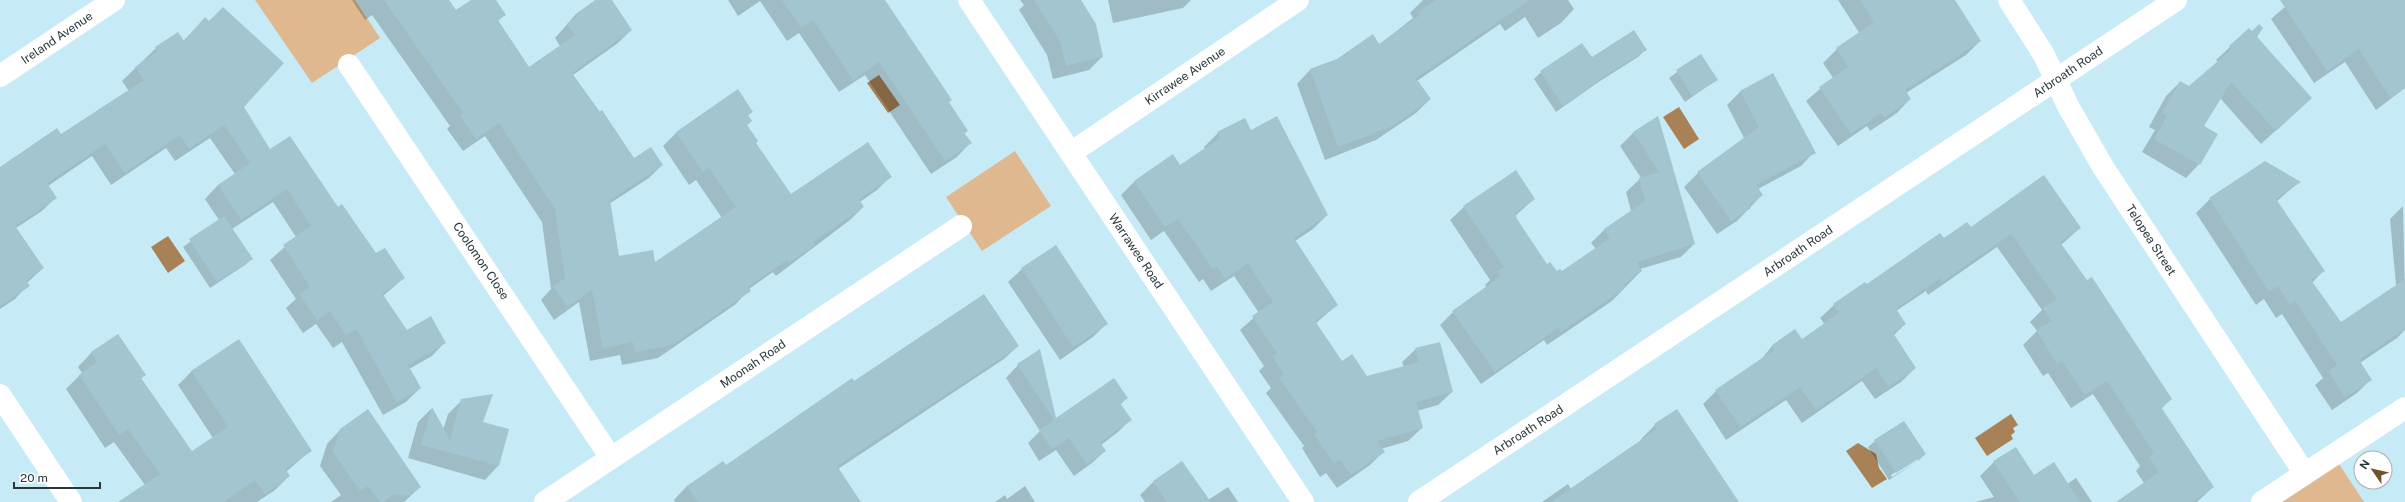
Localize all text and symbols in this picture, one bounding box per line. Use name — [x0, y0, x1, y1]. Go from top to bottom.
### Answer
street label: Ireland Avenue — [19, 9, 96, 67]
street label: Kirrawee Avenue — [1142, 44, 1228, 108]
street label: Arbroath Road — [2031, 44, 2105, 100]
street label: Telopea Street — [2123, 202, 2179, 278]
street label: Warrawee Road — [1106, 211, 1166, 291]
street label: Coolomon Close — [450, 220, 512, 302]
street label: Arbroath Road — [1761, 223, 1835, 279]
street label: Moonah Road — [718, 337, 788, 391]
street label: Arbroath Road — [1490, 402, 1566, 458]
north arrow — [2353, 450, 2393, 490]
text: N — [2357, 457, 2372, 471]
scale bar — [14, 464, 100, 490]
text: 20 m — [20, 471, 48, 485]

